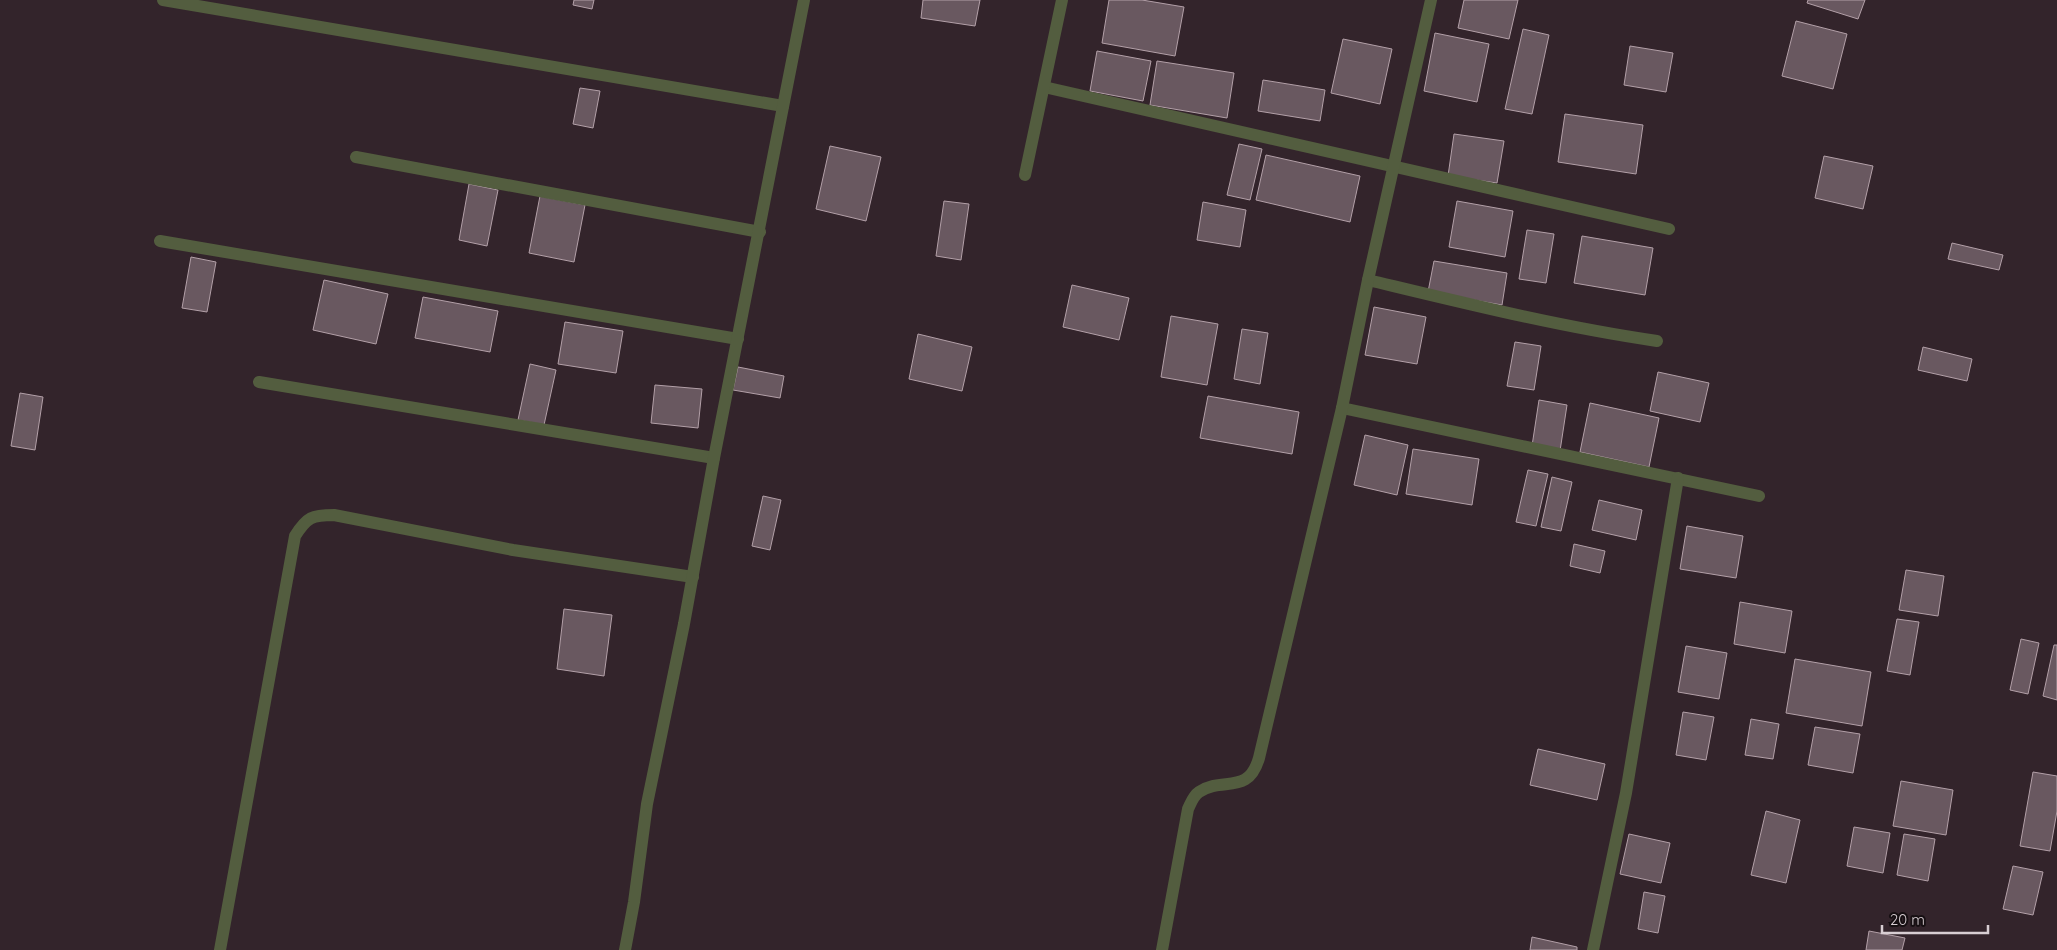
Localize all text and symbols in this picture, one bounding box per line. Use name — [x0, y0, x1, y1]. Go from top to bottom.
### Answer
scale bar — [1882, 902, 1988, 934]
text: 20 m — [1890, 910, 1925, 929]

